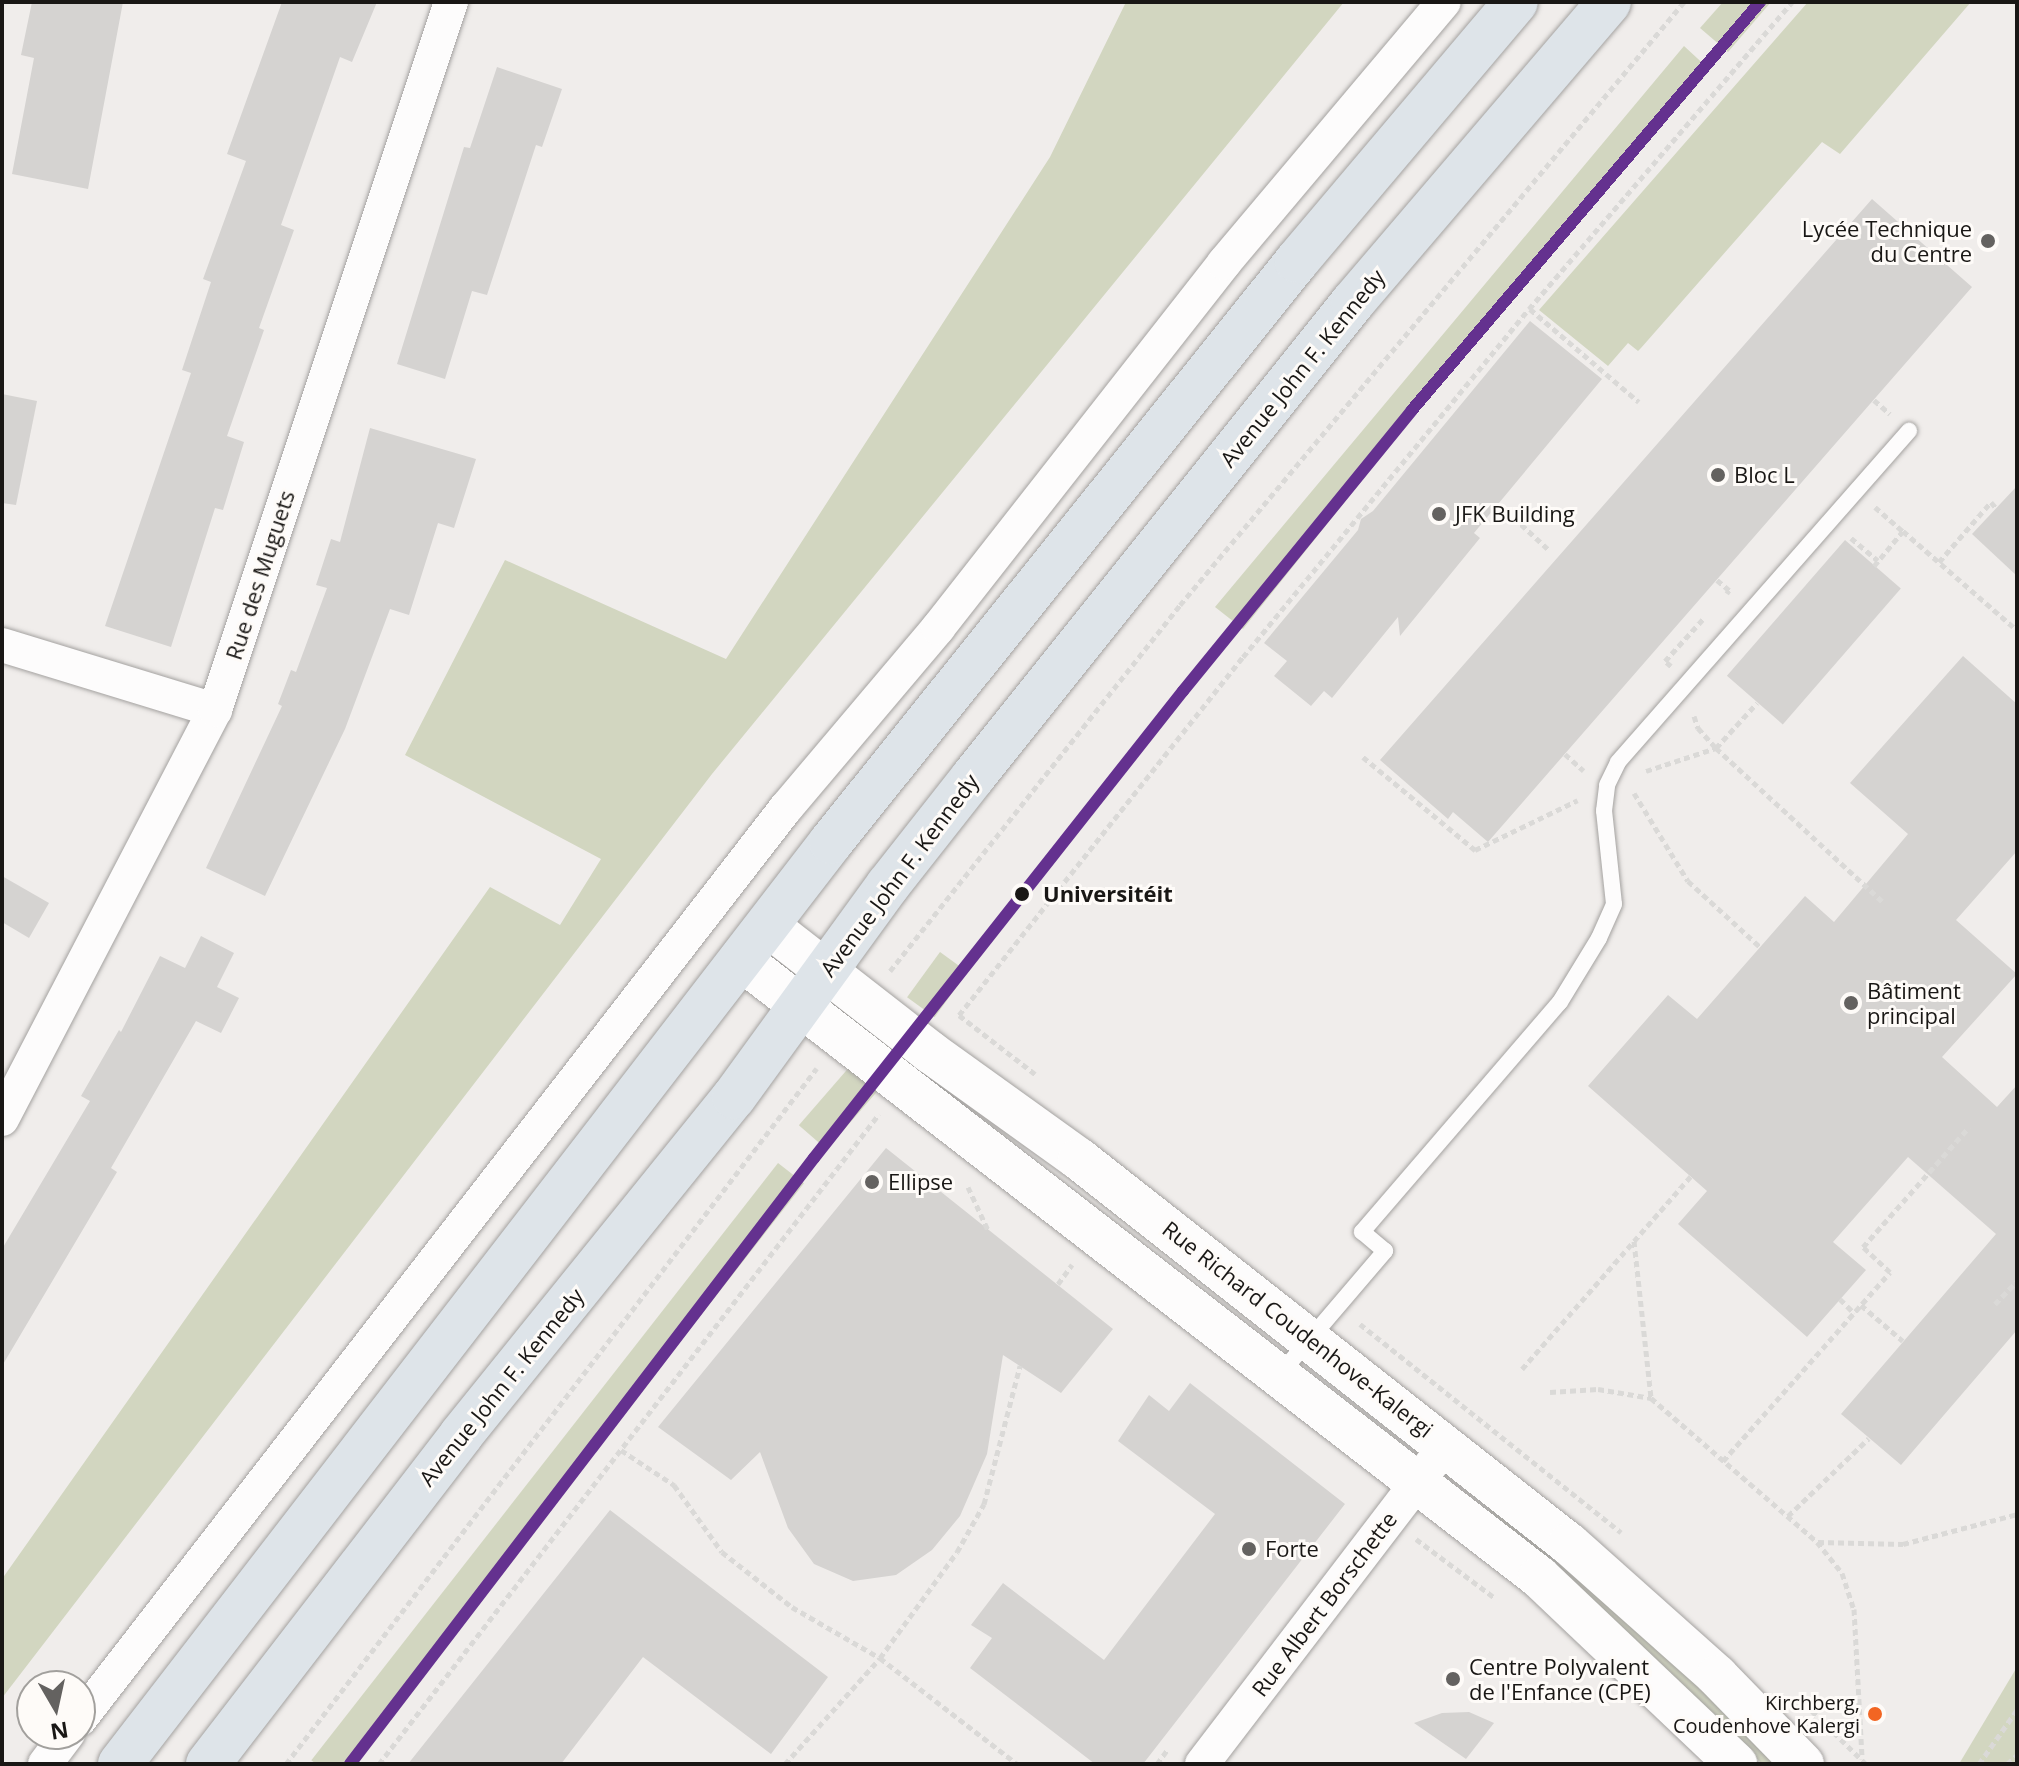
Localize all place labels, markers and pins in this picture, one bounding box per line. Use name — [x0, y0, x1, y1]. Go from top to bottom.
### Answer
place label: Lycée Technique du Centre — [1802, 215, 1972, 266]
marker: Lycée Technique du Centre — [1979, 232, 1997, 250]
place label: Bloc L — [1734, 462, 1795, 488]
marker: Bloc L — [1709, 466, 1727, 484]
place label: JFK Building — [1455, 501, 1575, 527]
marker: JFK Building — [1430, 505, 1448, 523]
marker: Universitéit — [1008, 880, 1036, 908]
place label: Universitéit — [1043, 881, 1173, 907]
place label: Bâtiment principal — [1867, 977, 1961, 1028]
marker: Bâtiment principal — [1842, 994, 1860, 1012]
place label: Ellipse — [888, 1169, 953, 1195]
marker: Ellipse — [863, 1173, 881, 1191]
place label: Forte — [1265, 1536, 1319, 1562]
marker: Forte — [1240, 1540, 1258, 1558]
place label: Centre Polyvalent de l'Enfance (CPE) — [1469, 1653, 1651, 1704]
marker: Centre Polyvalent de l'Enfance (CPE) — [1444, 1670, 1462, 1688]
place label: Kirchberg, Coudenhove Kalergi — [1673, 1690, 1860, 1737]
marker: Kirchberg, Coudenhove Kalergi — [1867, 1706, 1883, 1722]

